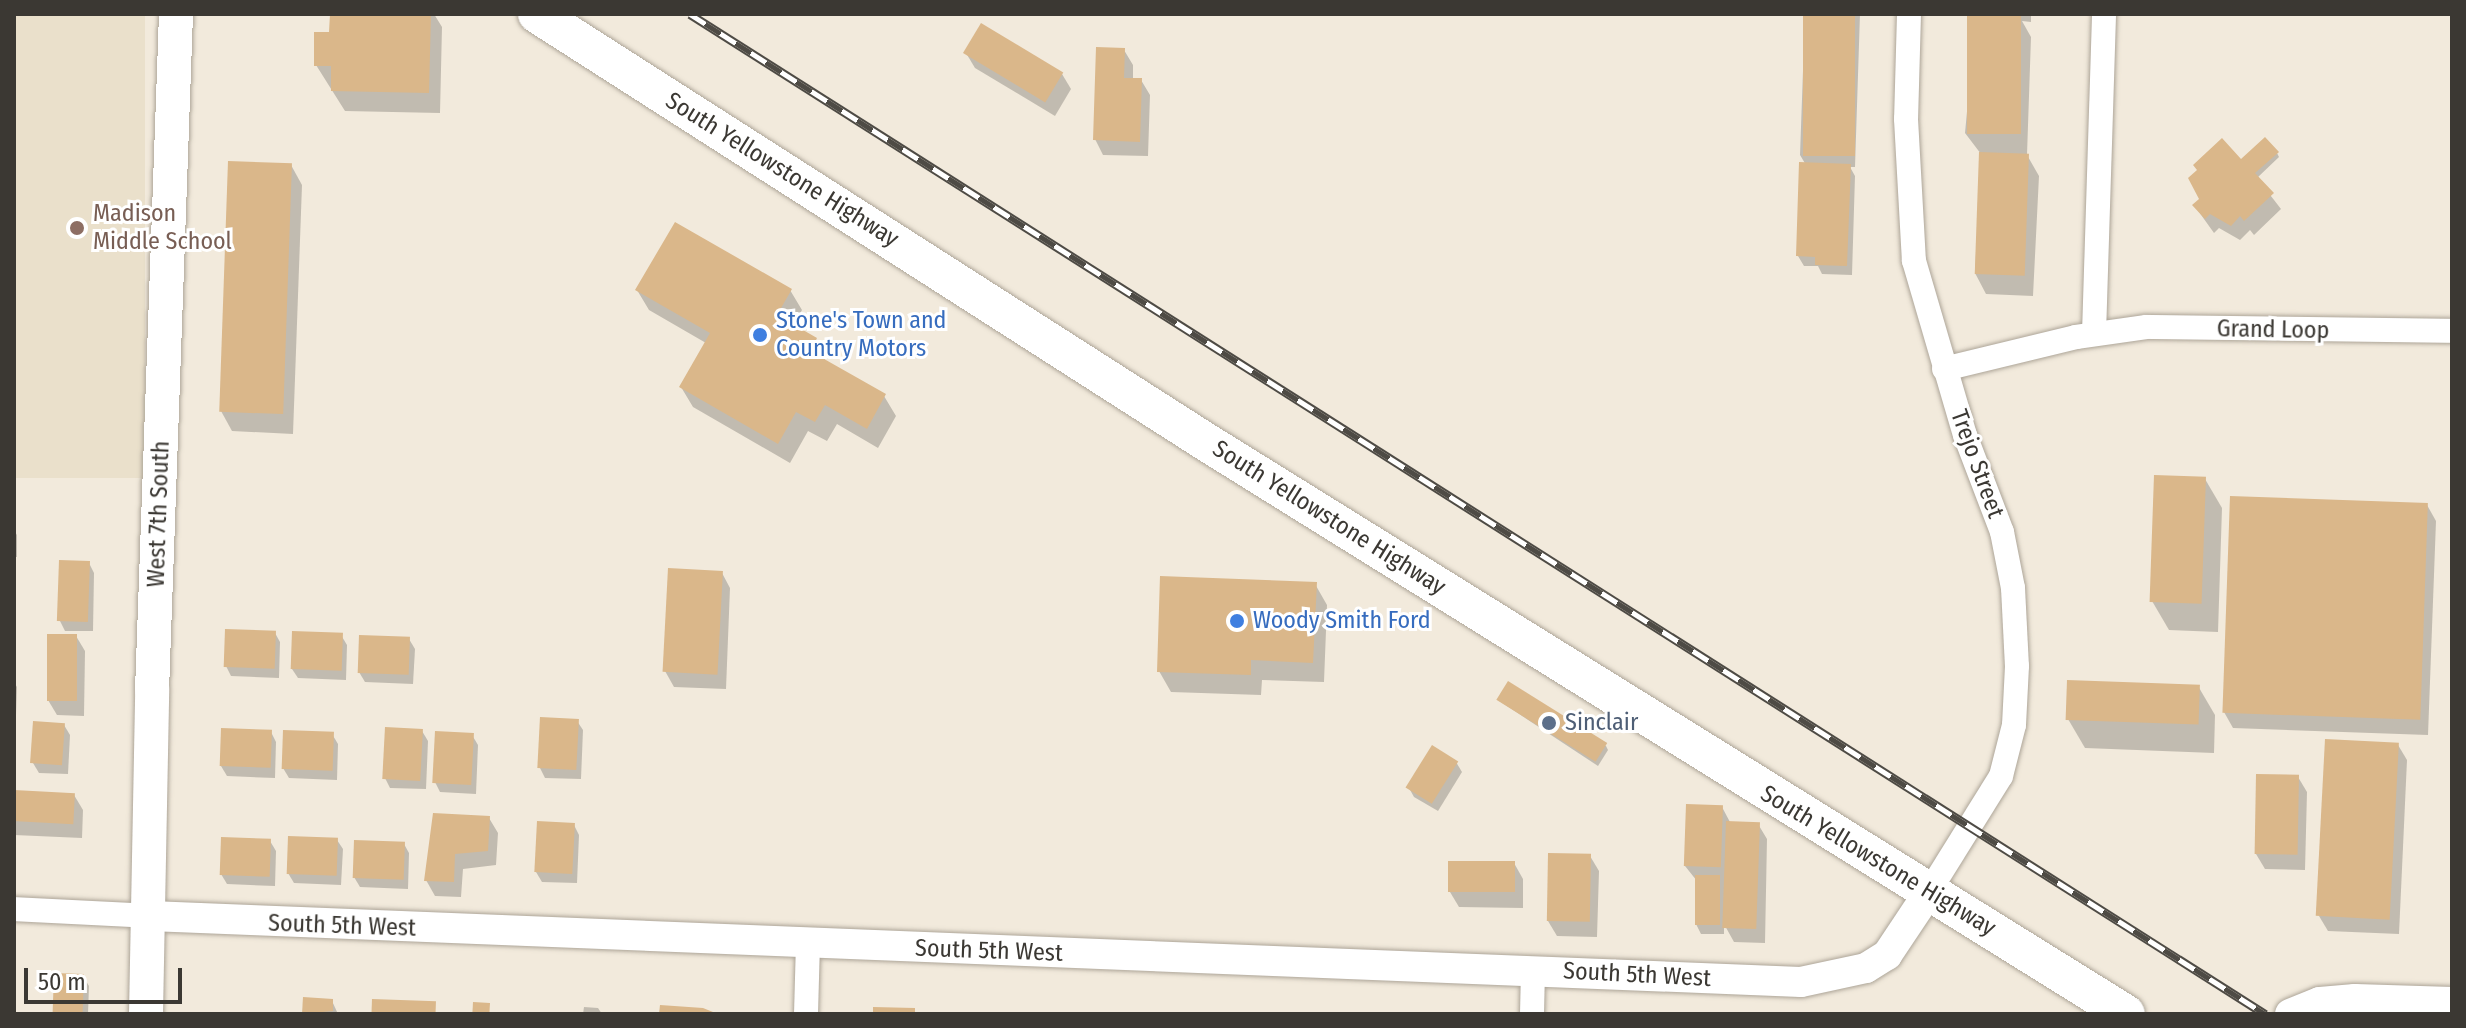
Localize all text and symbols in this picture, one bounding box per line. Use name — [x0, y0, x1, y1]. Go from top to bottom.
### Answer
street label: South Yellowstone Highway — [660, 87, 904, 253]
place label: Madison Middle School — [93, 200, 232, 256]
marker: Madison Middle School — [68, 219, 86, 237]
place label: Stone's Town and Country Motors — [776, 307, 946, 363]
street label: Grand Loop — [2217, 315, 2329, 345]
marker: Stone's Town and Country Motors — [751, 326, 769, 344]
street label: Trejo Street — [1944, 406, 2010, 522]
street label: South Yellowstone Highway — [1207, 435, 1451, 601]
street label: West 7th South — [142, 440, 176, 588]
place label: Woody Smith Ford — [1253, 607, 1431, 635]
marker: Woody Smith Ford — [1228, 612, 1246, 630]
place label: Sinclair — [1565, 709, 1638, 737]
marker: Sinclair — [1540, 714, 1558, 732]
street label: South Yellowstone Highway — [1755, 779, 2001, 943]
street label: South 5th West — [268, 909, 416, 943]
street label: South 5th West — [915, 934, 1063, 968]
scale bar — [28, 952, 186, 1002]
street label: South 5th West — [1562, 957, 1712, 993]
text: 50 m — [38, 968, 86, 996]

